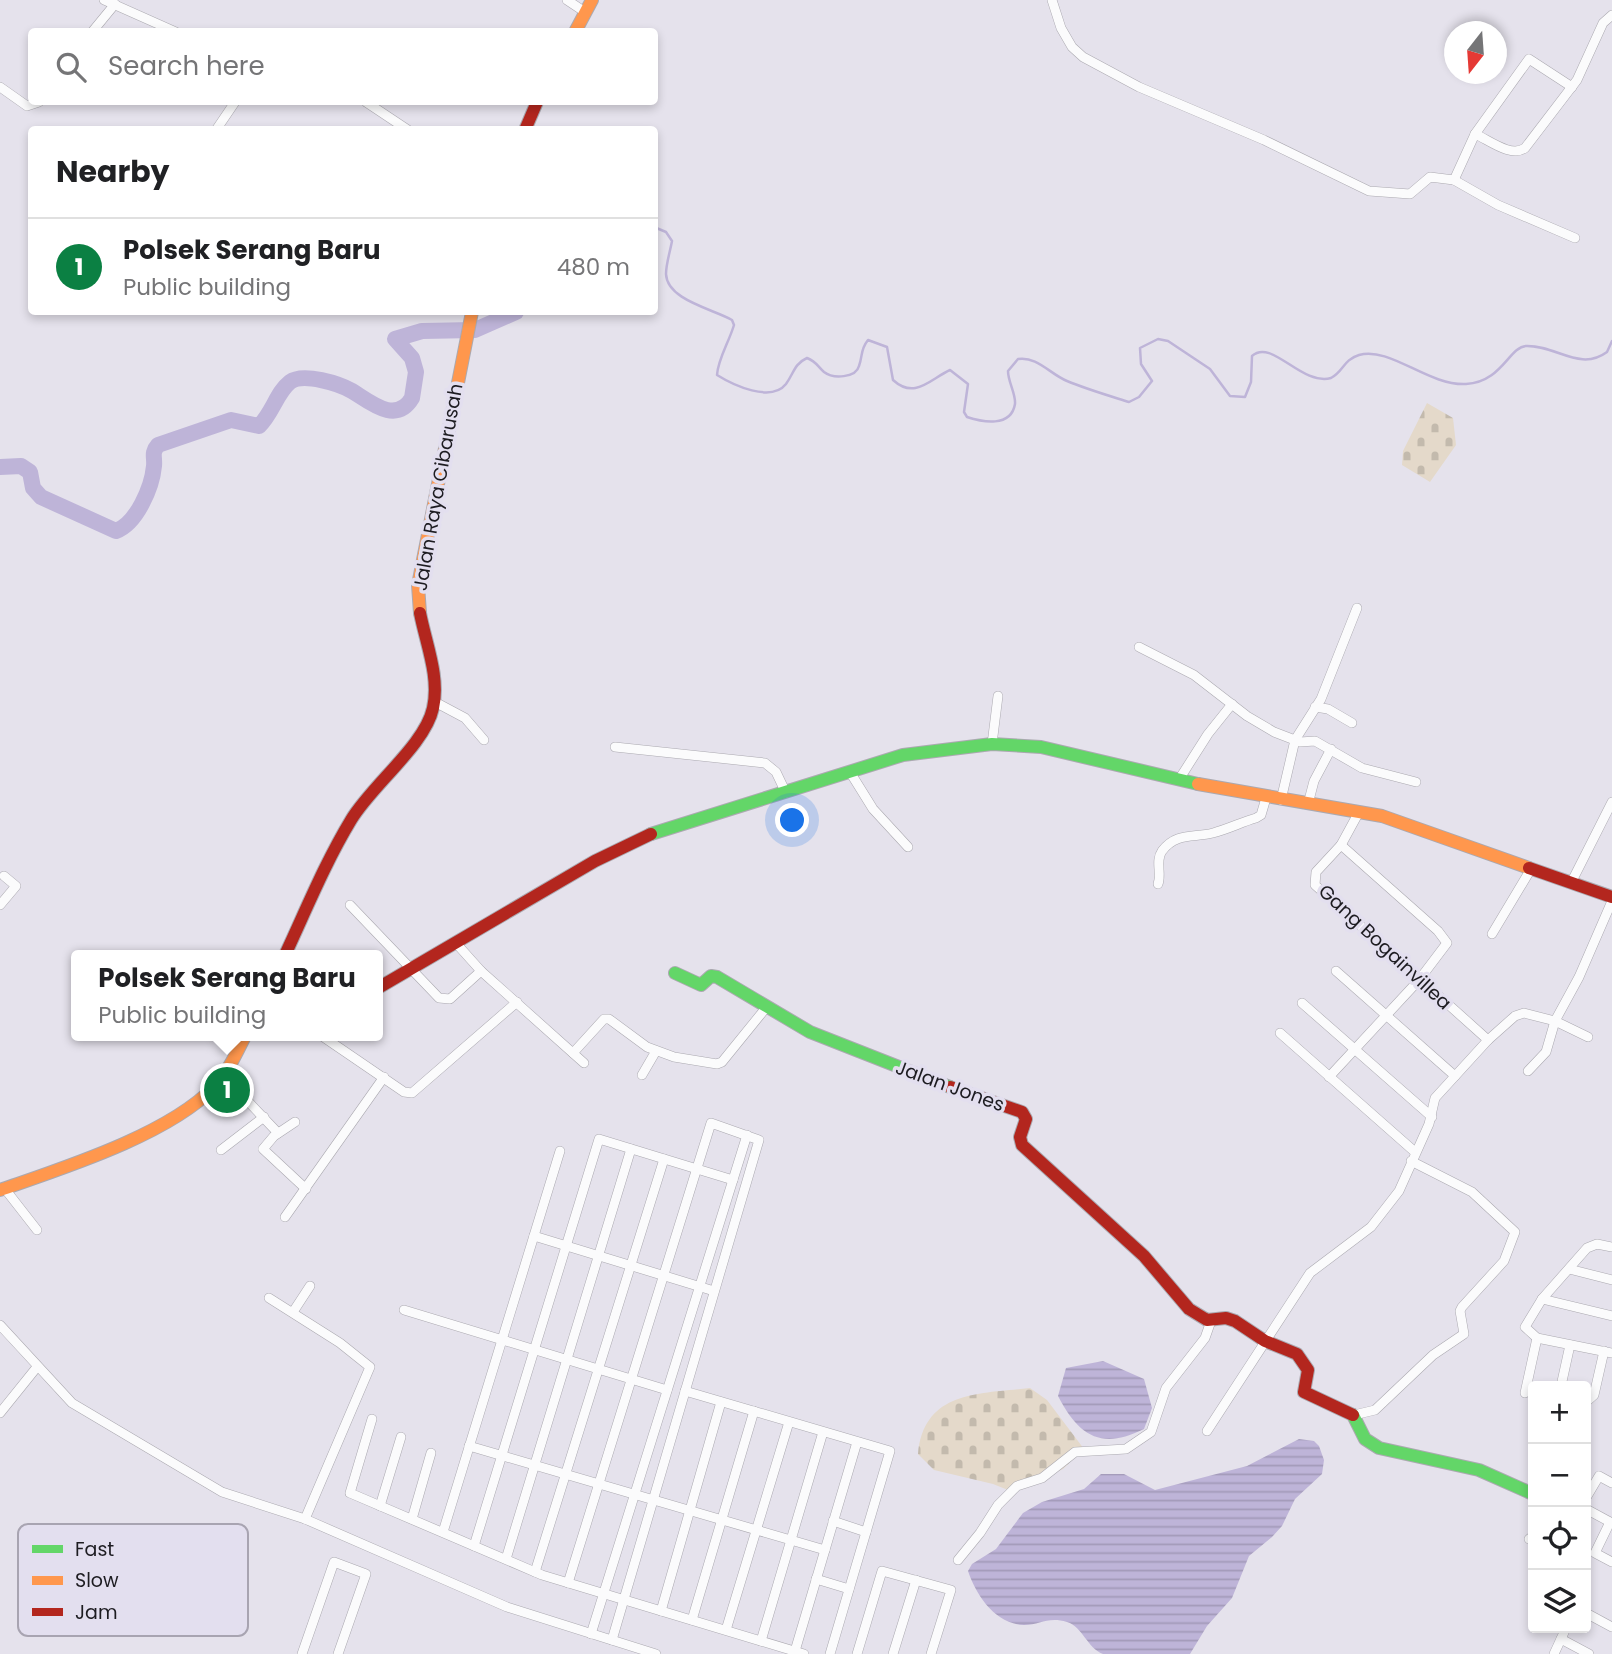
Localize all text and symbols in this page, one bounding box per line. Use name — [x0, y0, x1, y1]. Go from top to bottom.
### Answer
north arrow — [1444, 21, 1507, 84]
search box — [28, 28, 658, 105]
icon: search — [52, 48, 90, 86]
text: Search here — [108, 48, 265, 84]
text: Nearby — [56, 150, 170, 193]
text: Polsek Serang Baru — [123, 232, 380, 268]
text: 1 — [75, 251, 83, 283]
text: 480 m — [557, 251, 630, 283]
text: Public building — [123, 271, 291, 303]
street label: Jalan Raya Cibarusah — [406, 381, 470, 593]
your location — [775, 803, 809, 837]
street label: Gang Bogainvillea — [1312, 878, 1458, 1016]
popup — [71, 950, 383, 1041]
text: Polsek Serang Baru — [98, 960, 356, 996]
text: Public building — [98, 999, 266, 1031]
street label: Jalan Jones — [892, 1054, 1008, 1118]
pin: 1 — [204, 1064, 250, 1116]
map controls — [1528, 1381, 1591, 1633]
button: + — [1528, 1381, 1591, 1444]
button: − — [1528, 1444, 1591, 1507]
button: locate — [1528, 1507, 1591, 1570]
legend — [18, 1524, 248, 1636]
text: Fast — [75, 1536, 114, 1563]
text: Slow — [75, 1567, 119, 1594]
button: layers — [1528, 1570, 1591, 1633]
text: Jam — [75, 1599, 117, 1626]

